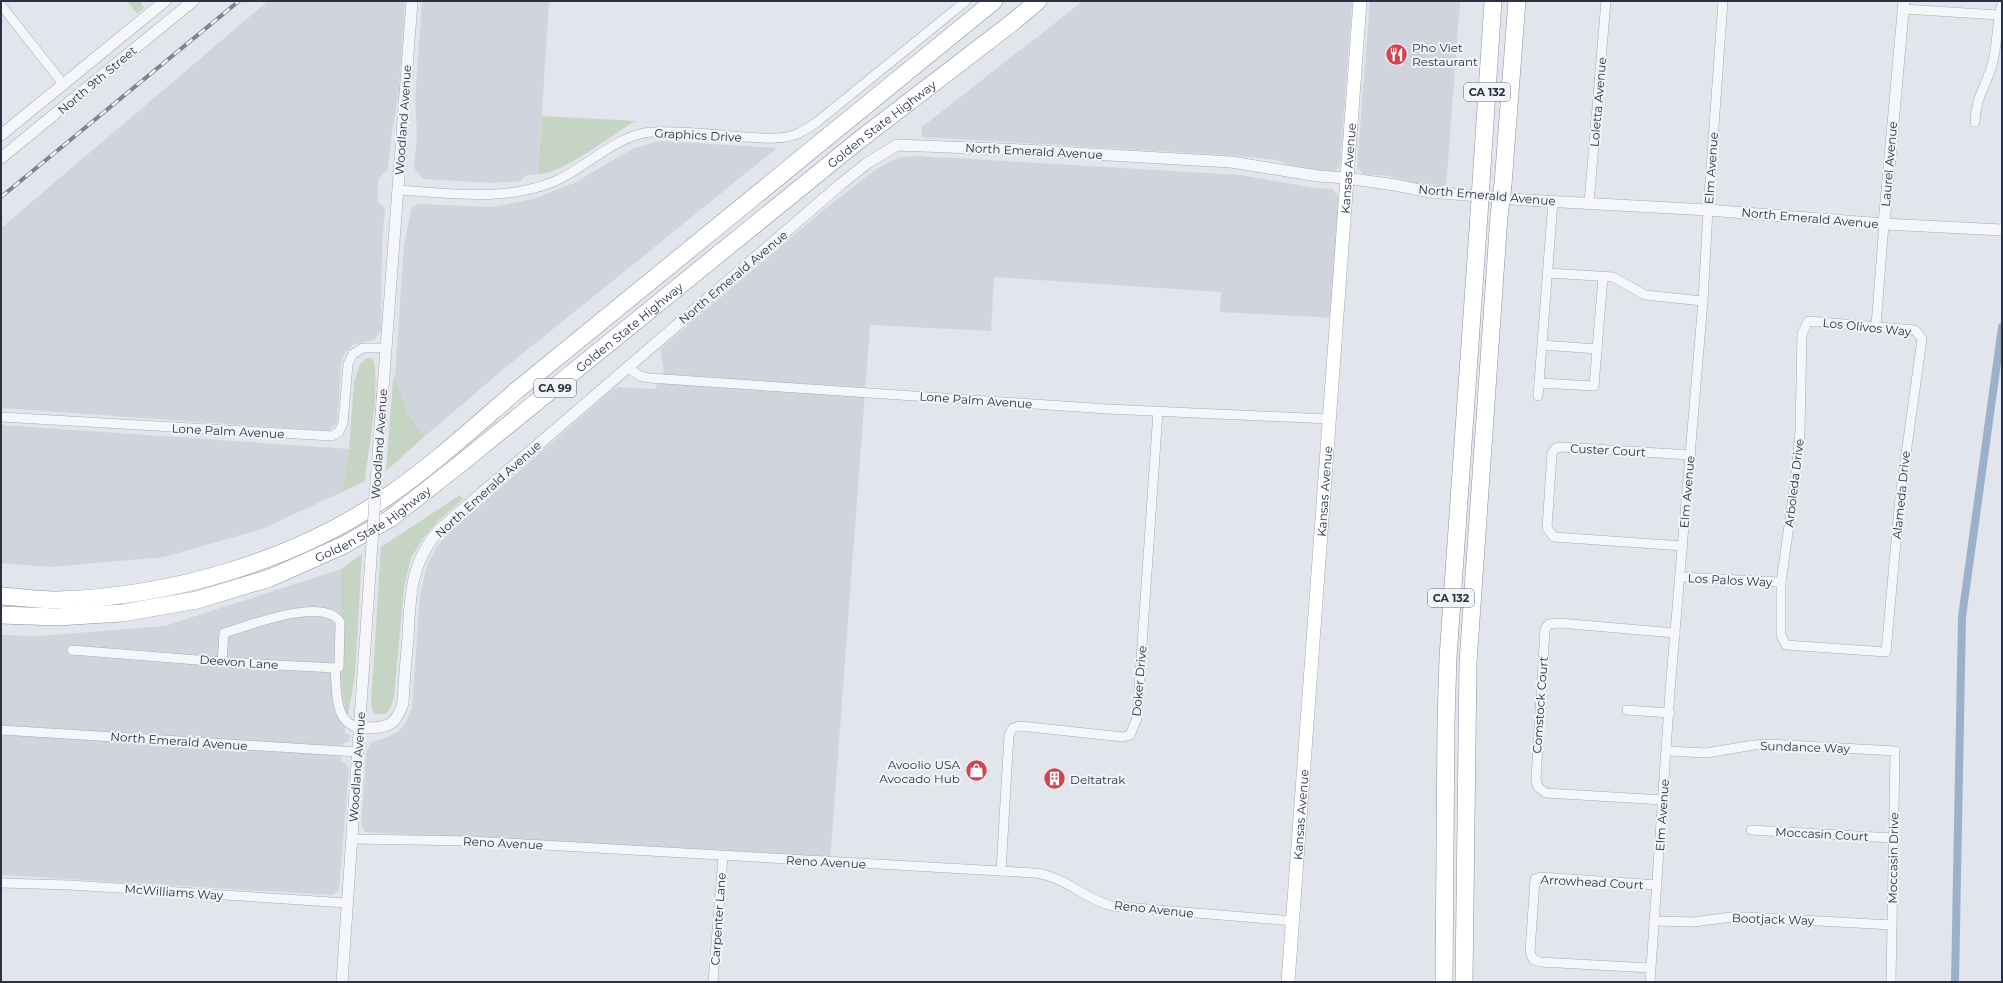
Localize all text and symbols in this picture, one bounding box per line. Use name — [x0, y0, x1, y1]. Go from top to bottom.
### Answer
place label: Pho Viet Restaurant — [1412, 40, 1478, 69]
restaurant icon: Pho Viet Restaurant — [1383, 41, 1409, 67]
street label: North 9th Street — [55, 43, 140, 117]
street label: Loletta Avenue — [1587, 57, 1609, 147]
street label: Woodland Avenue — [392, 64, 414, 176]
street label: Golden State Highway — [824, 76, 939, 171]
road number: CA 132 — [1464, 83, 1510, 101]
street label: Laurel Avenue — [1878, 121, 1900, 207]
street label: Kansas Avenue — [1337, 122, 1359, 214]
street label: Graphics Drive — [654, 125, 742, 145]
street label: Elm Avenue — [1701, 131, 1721, 205]
street label: North Emerald Avenue — [965, 140, 1103, 162]
street label: North Emerald Avenue — [1418, 182, 1556, 208]
street label: North Emerald Avenue — [1741, 205, 1879, 231]
street label: North Emerald Avenue — [675, 227, 791, 327]
street label: Golden State Highway — [572, 279, 686, 375]
street label: Los Olivos Way — [1822, 315, 1912, 339]
road number: CA 99 — [534, 379, 576, 397]
street label: Woodland Avenue — [368, 388, 390, 500]
street label: Lone Palm Avenue — [919, 389, 1033, 411]
street label: Lone Palm Avenue — [171, 421, 285, 441]
street label: North Emerald Avenue — [432, 437, 544, 541]
street label: Arboleda Drive — [1781, 438, 1807, 528]
street label: Custer Court — [1570, 441, 1646, 459]
street label: Kansas Avenue — [1313, 445, 1335, 537]
street label: Alameda Drive — [1889, 450, 1913, 540]
street label: Elm Avenue — [1676, 455, 1698, 529]
street label: Golden State Highway — [312, 482, 434, 565]
street label: Los Palos Way — [1687, 570, 1773, 590]
road number: CA 132 — [1428, 589, 1474, 607]
street label: Doker Drive — [1128, 645, 1150, 717]
street label: Deevon Lane — [199, 652, 279, 672]
street label: Comstock Court — [1529, 656, 1551, 754]
street label: Woodland Avenue — [346, 711, 368, 823]
street label: North Emerald Avenue — [110, 729, 248, 753]
street label: Sundance Way — [1760, 738, 1851, 756]
place label: Avoolio USA Avocado Hub — [879, 757, 960, 786]
shop icon: Avoolio USA Avocado Hub — [963, 758, 989, 784]
building icon: Deltatrak — [1042, 766, 1068, 792]
street label: Kansas Avenue — [1289, 769, 1311, 860]
place label: Deltatrak — [1070, 772, 1126, 787]
street label: Elm Avenue — [1652, 778, 1672, 852]
street label: Moccasin Drive — [1885, 812, 1901, 904]
street label: Moccasin Court — [1775, 824, 1869, 844]
street label: Reno Avenue — [463, 833, 543, 853]
street label: Reno Avenue — [786, 852, 866, 872]
street label: Carpenter Lane — [707, 872, 729, 966]
street label: Arrowhead Court — [1540, 872, 1644, 892]
street label: McWilliams Way — [124, 881, 224, 903]
street label: Reno Avenue — [1113, 897, 1195, 921]
street label: Bootjack Way — [1732, 910, 1815, 928]

